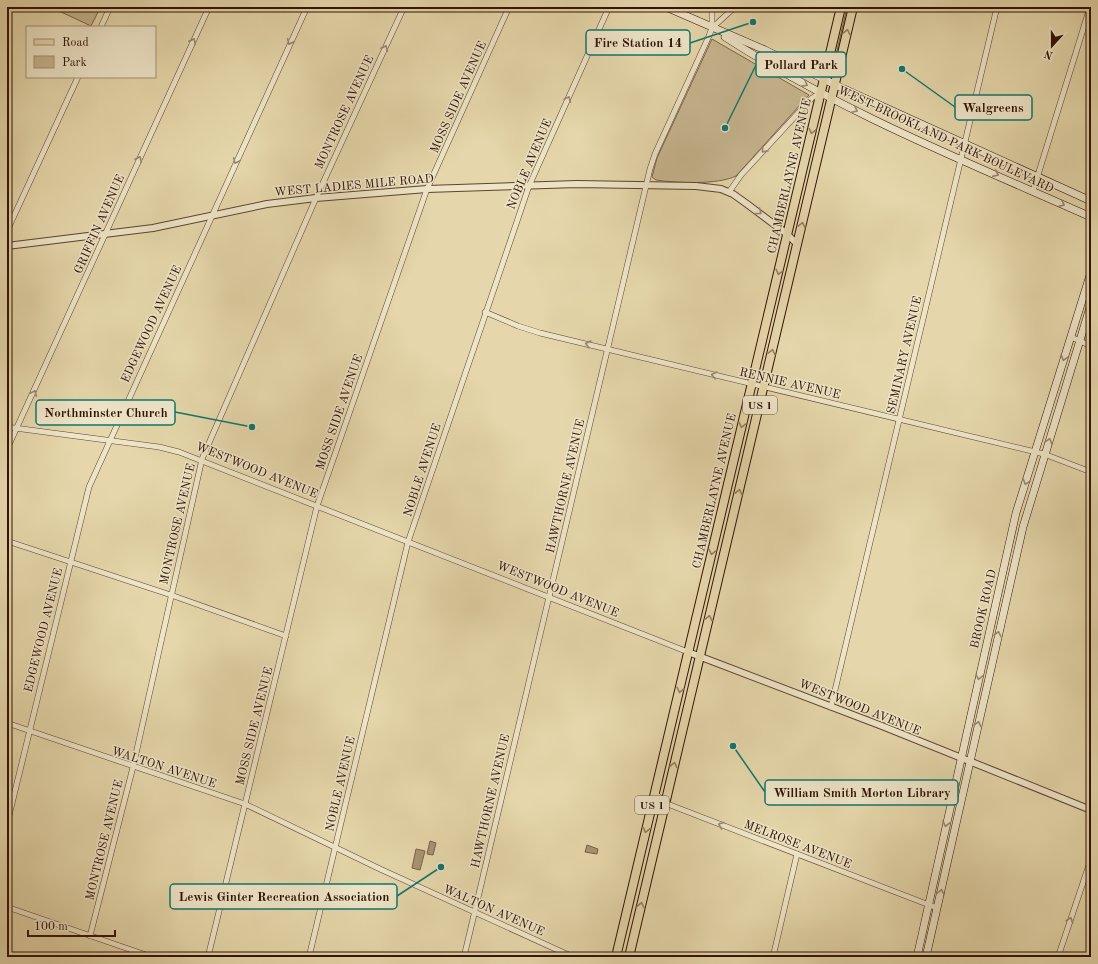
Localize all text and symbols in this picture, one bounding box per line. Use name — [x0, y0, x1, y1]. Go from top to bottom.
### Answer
legend — [26, 26, 156, 78]
north arrow — [1032, 26, 1072, 66]
one-way arrow — [843, 29, 851, 35]
callout: Fire Station 14 — [586, 30, 690, 55]
text: Road — [62, 37, 89, 49]
text: Fire Station 14 — [594, 37, 682, 50]
one-way arrow — [188, 38, 196, 46]
one-way arrow — [287, 39, 295, 46]
street label: MOSS SIDE AVENUE — [429, 39, 489, 155]
one-way arrow — [380, 44, 388, 52]
text: N — [1043, 47, 1055, 61]
callout: Pollard Park — [756, 52, 846, 77]
street label: MONTROSE AVENUE — [313, 54, 377, 171]
text: Park — [62, 57, 87, 69]
text: Pollard Park — [764, 59, 839, 72]
one-way arrow — [801, 79, 808, 87]
street label: WEST BROOKLAND PARK BOULEVARD — [836, 84, 1055, 195]
callout: Walgreens — [955, 95, 1032, 120]
one-way arrow — [563, 96, 571, 103]
street label: CHAMBERLAYNE AVENUE — [766, 97, 814, 255]
text: Walgreens — [962, 102, 1024, 115]
one-way arrow — [851, 105, 859, 113]
street label: NOBLE AVENUE — [505, 117, 554, 211]
one-way arrow — [808, 127, 816, 134]
one-way arrow — [762, 146, 769, 153]
one-way arrow — [134, 156, 142, 164]
one-way arrow — [233, 156, 241, 164]
one-way arrow — [992, 170, 999, 178]
street label: GRIFFIN AVENUE — [73, 173, 127, 276]
street label: WEST LADIES MILE ROAD — [274, 173, 434, 199]
one-way arrow — [1057, 199, 1065, 207]
one-way arrow — [754, 207, 761, 214]
one-way arrow — [797, 222, 805, 229]
street label: EDGEWOOD AVENUE — [119, 264, 184, 385]
one-way arrow — [775, 268, 783, 275]
street label: SEMINARY AVENUE — [886, 295, 924, 415]
one-way arrow — [584, 341, 591, 349]
one-way arrow — [767, 349, 776, 356]
street label: MOSS SIDE AVENUE — [314, 353, 365, 472]
one-way arrow — [1060, 354, 1069, 361]
street label: RENNIE AVENUE — [738, 367, 841, 401]
one-way arrow — [711, 372, 717, 380]
one-way arrow — [29, 389, 37, 396]
road number: US 1 — [743, 396, 777, 414]
callout: Northminster Church — [36, 400, 175, 425]
text: Northminster Church — [44, 407, 168, 420]
street label: CHAMBERLAYNE AVENUE — [691, 412, 739, 570]
street label: HAWTHORNE AVENUE — [545, 418, 587, 554]
street label: NOBLE AVENUE — [402, 422, 444, 518]
one-way arrow — [738, 422, 747, 429]
one-way arrow — [1044, 437, 1052, 444]
street label: WESTWOOD AVENUE — [194, 441, 319, 501]
street label: MONTROSE AVENUE — [158, 462, 198, 586]
one-way arrow — [1022, 478, 1030, 485]
one-way arrow — [734, 489, 742, 495]
one-way arrow — [709, 549, 717, 555]
street label: WESTWOOD AVENUE — [495, 560, 620, 620]
street label: EDGEWOOD AVENUE — [23, 567, 65, 694]
street label: BROOK ROAD — [969, 568, 999, 650]
one-way arrow — [704, 615, 712, 622]
one-way arrow — [994, 631, 1002, 637]
street label: MOSS SIDE AVENUE — [234, 666, 275, 787]
one-way arrow — [976, 673, 984, 680]
street label: WESTWOOD AVENUE — [797, 678, 922, 738]
one-way arrow — [676, 687, 684, 693]
one-way arrow — [974, 721, 982, 727]
street label: HAWTHORNE AVENUE — [470, 733, 512, 869]
street label: NOBLE AVENUE — [324, 736, 358, 833]
street label: WALTON AVENUE — [110, 745, 218, 791]
one-way arrow — [670, 761, 678, 768]
street label: MONTROSE AVENUE — [84, 779, 126, 902]
callout: William Smith Morton Library — [765, 780, 958, 805]
text: William Smith Morton Library — [773, 787, 951, 800]
road number: US 1 — [635, 796, 669, 814]
street label: MELROSE AVENUE — [742, 819, 853, 871]
one-way arrow — [718, 821, 725, 829]
one-way arrow — [943, 821, 951, 827]
one-way arrow — [643, 827, 651, 833]
street label: WALTON AVENUE — [441, 883, 546, 939]
callout: Lewis Ginter Recreation Association — [170, 884, 397, 909]
one-way arrow — [936, 888, 944, 895]
text: Lewis Ginter Recreation Association — [178, 891, 390, 904]
one-way arrow — [637, 902, 645, 908]
scale bar — [28, 912, 115, 938]
one-way arrow — [1065, 917, 1074, 924]
text: 100 m — [34, 921, 68, 933]

